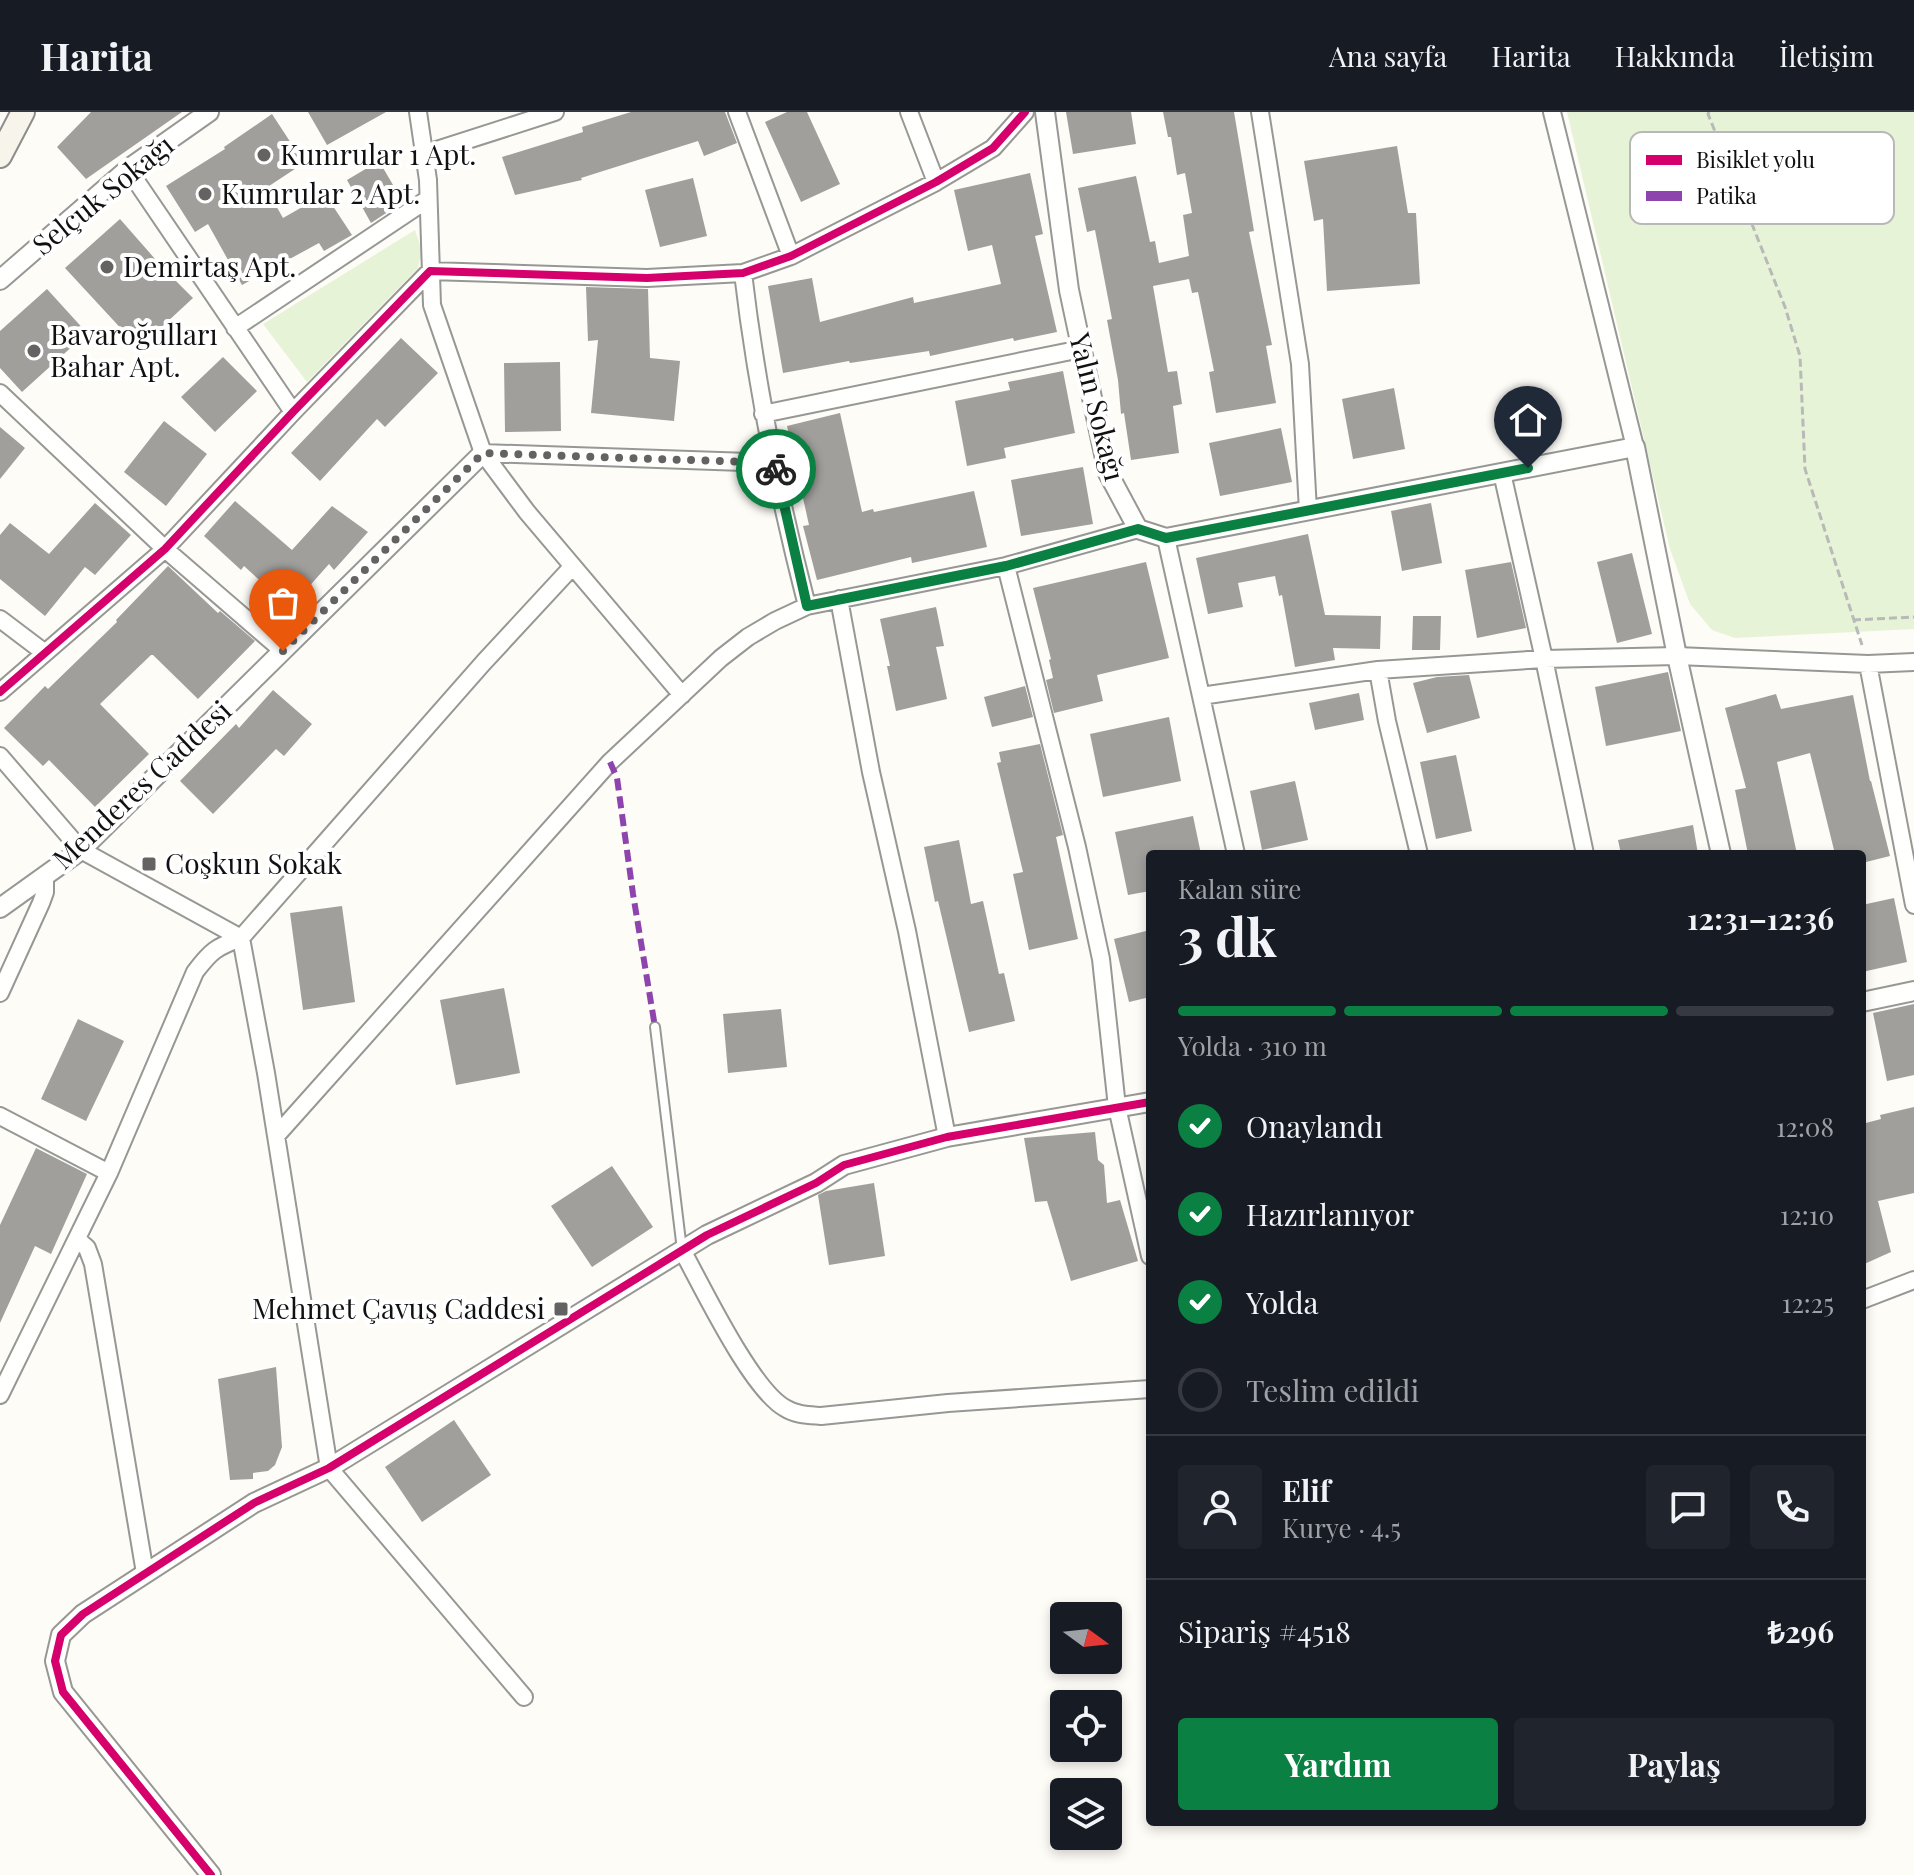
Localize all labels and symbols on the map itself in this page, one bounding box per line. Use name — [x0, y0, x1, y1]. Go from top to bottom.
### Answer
street label: Selçuk Sokağı — [24, 126, 180, 262]
legend — [1630, 132, 1894, 224]
place label: Kumrular 1 Apt. — [280, 135, 476, 172]
text: Bisiklet yolu — [1696, 144, 1815, 174]
marker: Kumrular 1 Apt. — [255, 146, 273, 164]
place label: Kumrular 2 Apt. — [221, 174, 420, 211]
text: Patika — [1696, 180, 1757, 210]
marker: Kumrular 2 Apt. — [196, 185, 214, 203]
place label: Demirtaş Apt. — [123, 247, 296, 284]
marker: Demirtaş Apt. — [98, 258, 116, 276]
place label: Bavaroğulları Bahar Apt. — [50, 315, 218, 384]
street label: Yalın Sokağı — [1062, 328, 1135, 484]
marker: Bavaroğulları Bahar Apt. — [25, 342, 43, 360]
pin — [1494, 386, 1562, 468]
courier — [736, 429, 816, 509]
pin — [249, 569, 317, 651]
street label: Menderes Caddesi — [44, 691, 238, 876]
place label: Coşkun Sokak — [165, 844, 343, 881]
marker: Coşkun Sokak — [140, 855, 158, 873]
place label: Mehmet Çavuş Caddesi — [252, 1289, 545, 1326]
marker: Mehmet Çavuş Caddesi — [552, 1300, 570, 1318]
north arrow — [1050, 1602, 1122, 1674]

